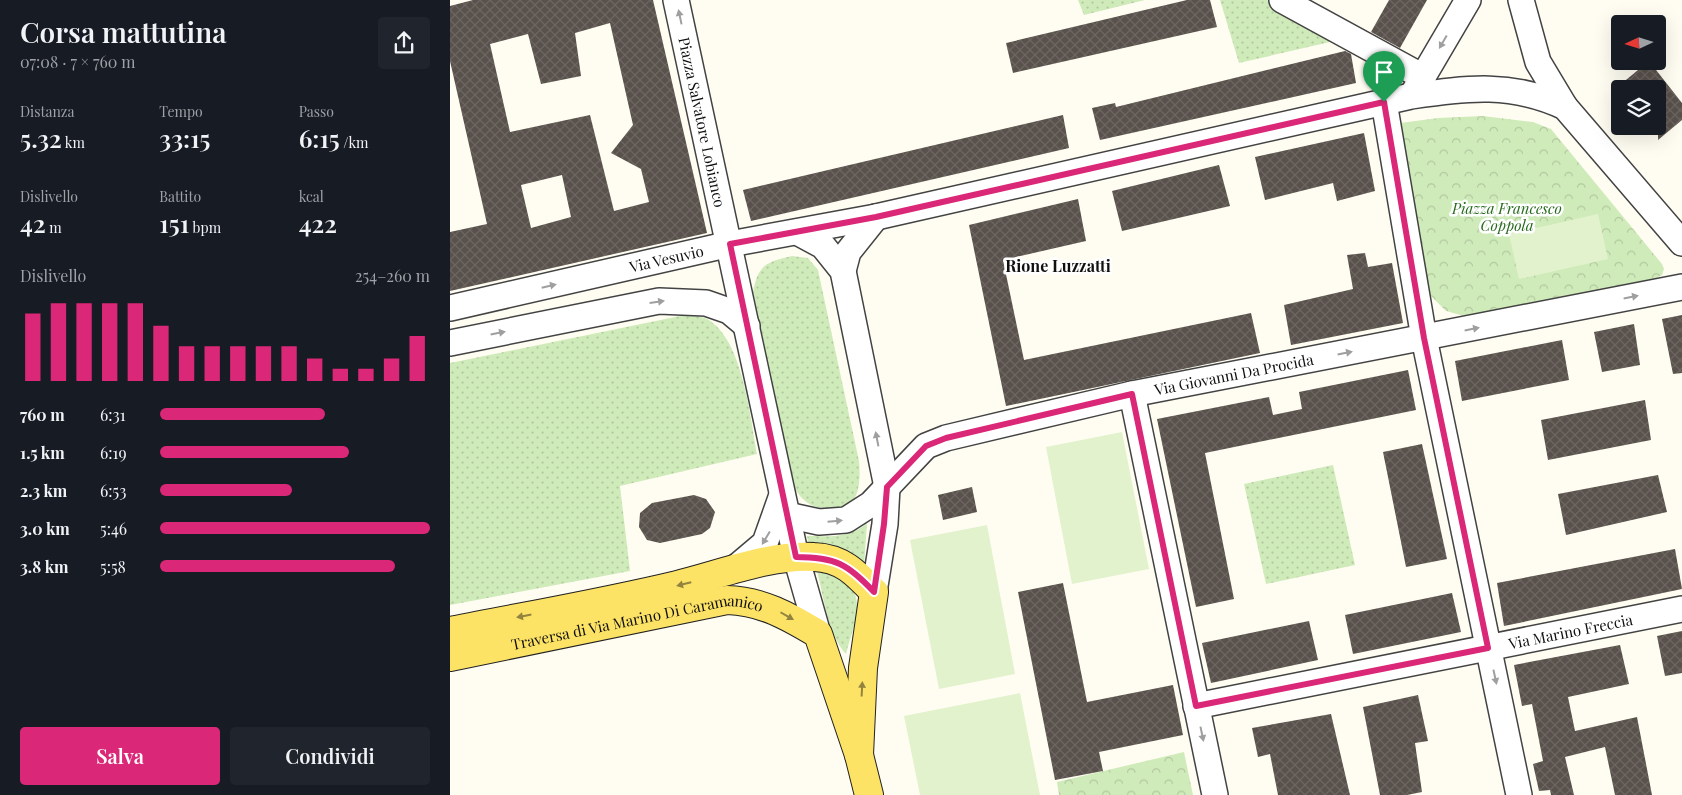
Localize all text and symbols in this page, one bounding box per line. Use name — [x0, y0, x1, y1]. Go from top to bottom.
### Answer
one-way arrow — [676, 9, 684, 24]
text: Corsa mattutina — [20, 13, 227, 50]
north arrow — [1611, 15, 1666, 70]
map controls — [1611, 15, 1666, 135]
button: share — [378, 17, 430, 69]
street label: Piazza Salvatore Lobianco — [674, 35, 730, 209]
one-way arrow — [1439, 36, 1448, 49]
text: 07:08 · 7 × 760 m — [20, 51, 135, 72]
pin — [1363, 51, 1405, 102]
icon: arrive — [1370, 58, 1398, 86]
button: layers — [1611, 80, 1666, 135]
text: Distanza — [20, 102, 74, 121]
text: Tempo — [159, 102, 203, 121]
text: Passo — [299, 102, 334, 121]
text: 5.32 — [20, 121, 62, 154]
text: 33:15 — [159, 121, 210, 154]
text: 6:15 — [299, 121, 340, 154]
text: km — [62, 133, 85, 152]
text: /km — [340, 133, 369, 152]
text: Dislivello — [20, 187, 78, 206]
text: Battito — [159, 187, 201, 206]
text: kcal — [299, 187, 324, 206]
park label: Piazza Francesco Coppola — [1451, 198, 1562, 235]
text: 42 — [20, 206, 46, 239]
text: 151 — [159, 206, 189, 239]
text: 422 — [299, 206, 337, 239]
text: m — [46, 218, 62, 237]
text: bpm — [189, 218, 221, 237]
street label: Via Vesuvio — [626, 240, 705, 277]
district label: Rione Luzzatti — [1005, 255, 1111, 276]
text: Dislivello — [20, 265, 86, 286]
text: 254–260 m — [355, 265, 430, 286]
one-way arrow — [541, 282, 556, 290]
one-way arrow — [1624, 293, 1639, 301]
one-way arrow — [650, 298, 666, 306]
one-way arrow — [1464, 324, 1480, 332]
one-way arrow — [490, 329, 505, 337]
street label: Via Giovanni Da Procida — [1152, 349, 1316, 400]
one-way arrow — [1338, 349, 1354, 357]
text: 760 m — [20, 404, 65, 425]
text: 6:31 — [100, 404, 126, 425]
one-way arrow — [873, 430, 881, 446]
text: 1.5 km — [20, 442, 65, 463]
text: 6:19 — [100, 442, 127, 463]
text: 2.3 km — [20, 480, 67, 501]
text: 6:53 — [100, 480, 126, 501]
one-way arrow — [828, 517, 844, 525]
text: 3.0 km — [20, 518, 70, 539]
text: 5:46 — [100, 518, 127, 539]
one-way arrow — [762, 531, 770, 546]
text: 3.8 km — [20, 556, 68, 577]
text: 5:58 — [100, 556, 126, 577]
one-way arrow — [676, 580, 691, 588]
street label: Traversa di Via Marino Di Caramanico — [509, 590, 766, 654]
street label: Via Marino Freccia — [1506, 609, 1635, 654]
one-way arrow — [781, 611, 794, 620]
one-way arrow — [517, 612, 532, 620]
one-way arrow — [1491, 669, 1499, 685]
one-way arrow — [858, 681, 866, 697]
one-way arrow — [1198, 726, 1206, 741]
button: Salva — [20, 727, 220, 785]
button: Condividi — [230, 727, 430, 785]

